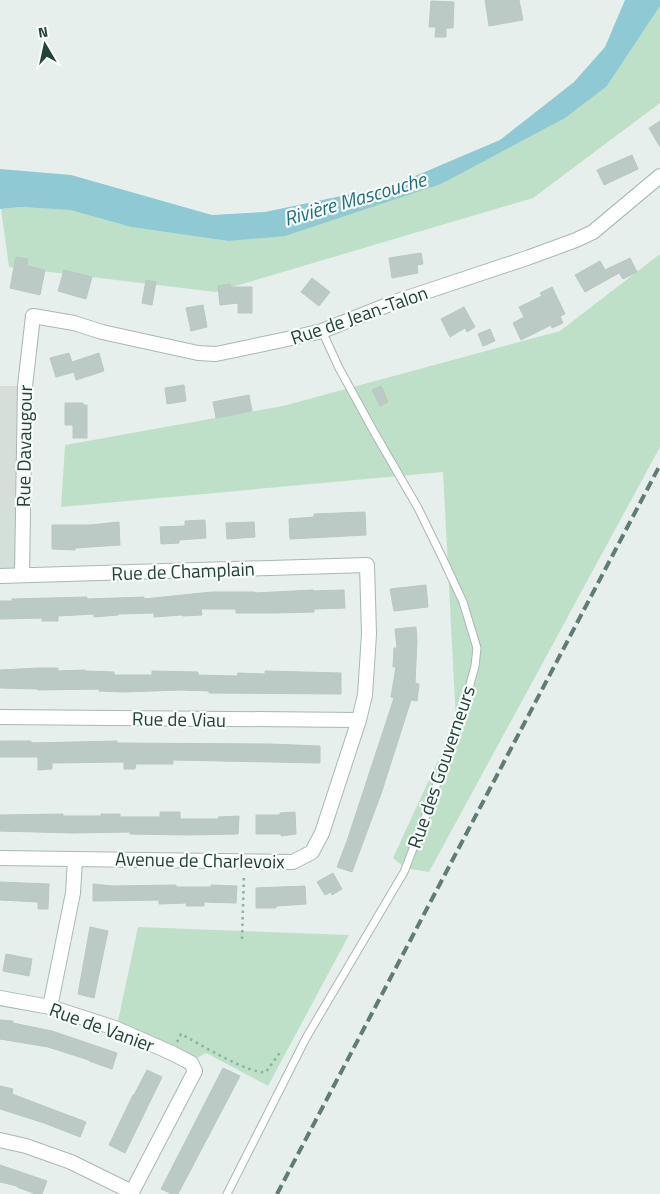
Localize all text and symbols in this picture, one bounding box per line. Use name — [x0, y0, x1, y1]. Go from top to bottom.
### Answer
north arrow — [20, 20, 70, 70]
text: N — [36, 21, 49, 43]
water label: Rivière Mascouche — [280, 163, 431, 234]
street label: Rue de Jean-Talon — [286, 277, 431, 352]
street label: Rue Davaugour — [8, 384, 39, 507]
street label: Rue de Champlain — [111, 554, 255, 587]
street label: Rue des Gouverneurs — [399, 681, 482, 852]
street label: Rue de Viau — [132, 703, 226, 734]
street label: Avenue de Charlevoix — [115, 844, 285, 875]
street label: Rue de Vanier — [46, 994, 159, 1059]

